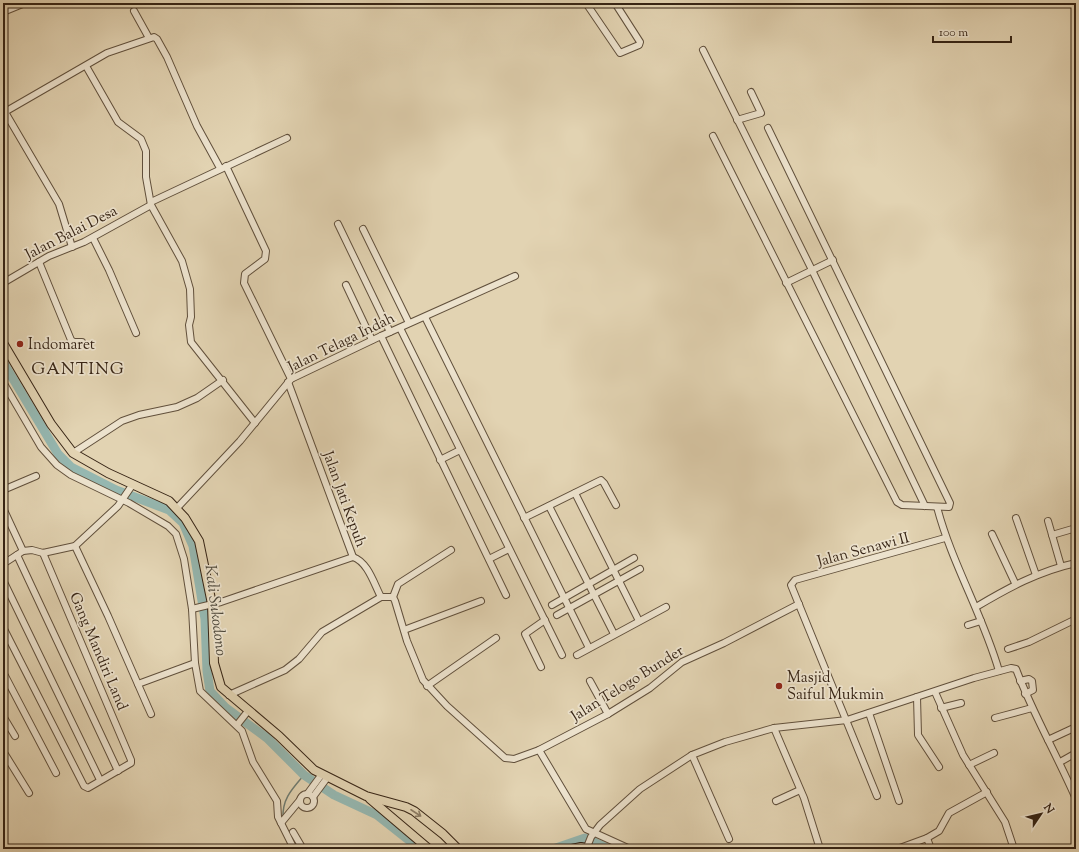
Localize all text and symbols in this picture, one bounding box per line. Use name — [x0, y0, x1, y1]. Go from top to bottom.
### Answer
scale bar — [933, 18, 1011, 44]
text: 100 m — [939, 24, 968, 42]
street label: Jalan Balai Desa — [21, 201, 122, 266]
street label: Jalan Telaga Indah — [284, 308, 399, 379]
place label: Indomaret — [28, 335, 95, 356]
marker: Indomaret — [15, 339, 25, 349]
district label: GANTING — [31, 358, 125, 382]
street label: Jalan Jati Kepuh — [316, 448, 371, 551]
street label: Jalan Senawi II — [814, 528, 912, 573]
water label: Kali Sukodono — [198, 563, 232, 657]
street label: Gang Mandiri Land — [63, 589, 132, 714]
street label: Jalan Telogo Bunder — [567, 641, 688, 728]
place label: Masjid Saiful Mukmin — [787, 668, 884, 706]
marker: Masjid Saiful Mukmin — [774, 681, 784, 691]
north arrow — [1021, 794, 1061, 834]
text: N — [1039, 800, 1058, 817]
one-way arrow — [410, 809, 421, 817]

